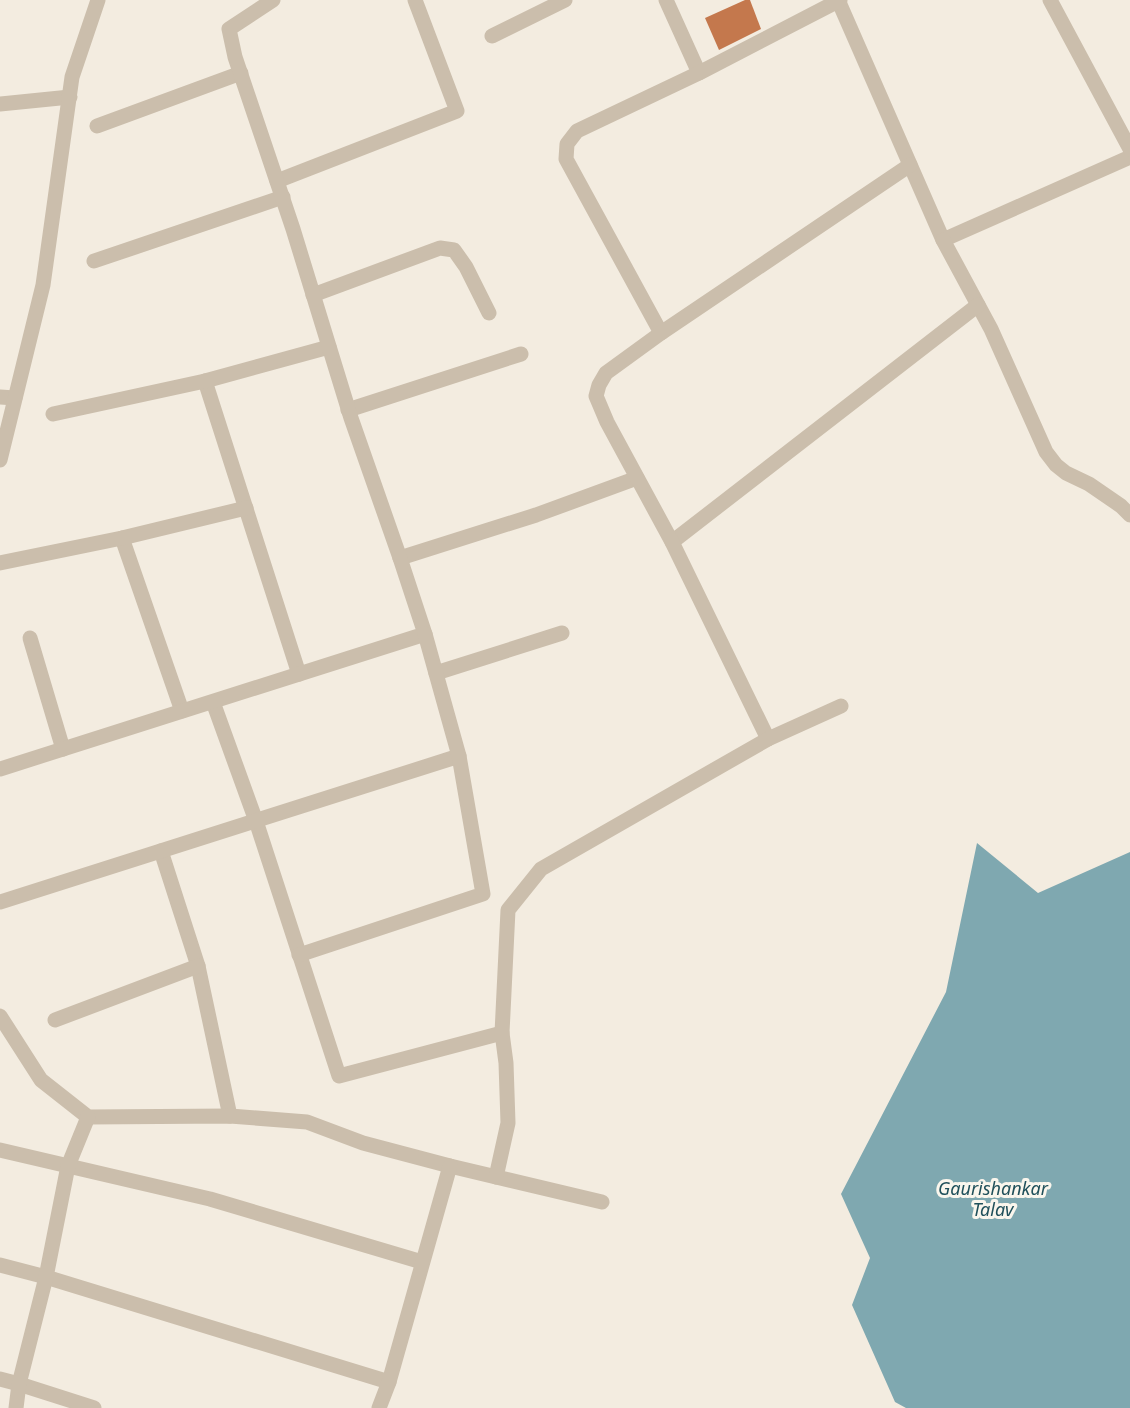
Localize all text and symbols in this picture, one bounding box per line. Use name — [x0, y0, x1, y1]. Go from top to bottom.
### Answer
water label: Gaurishankar Talav — [938, 1176, 1049, 1221]

